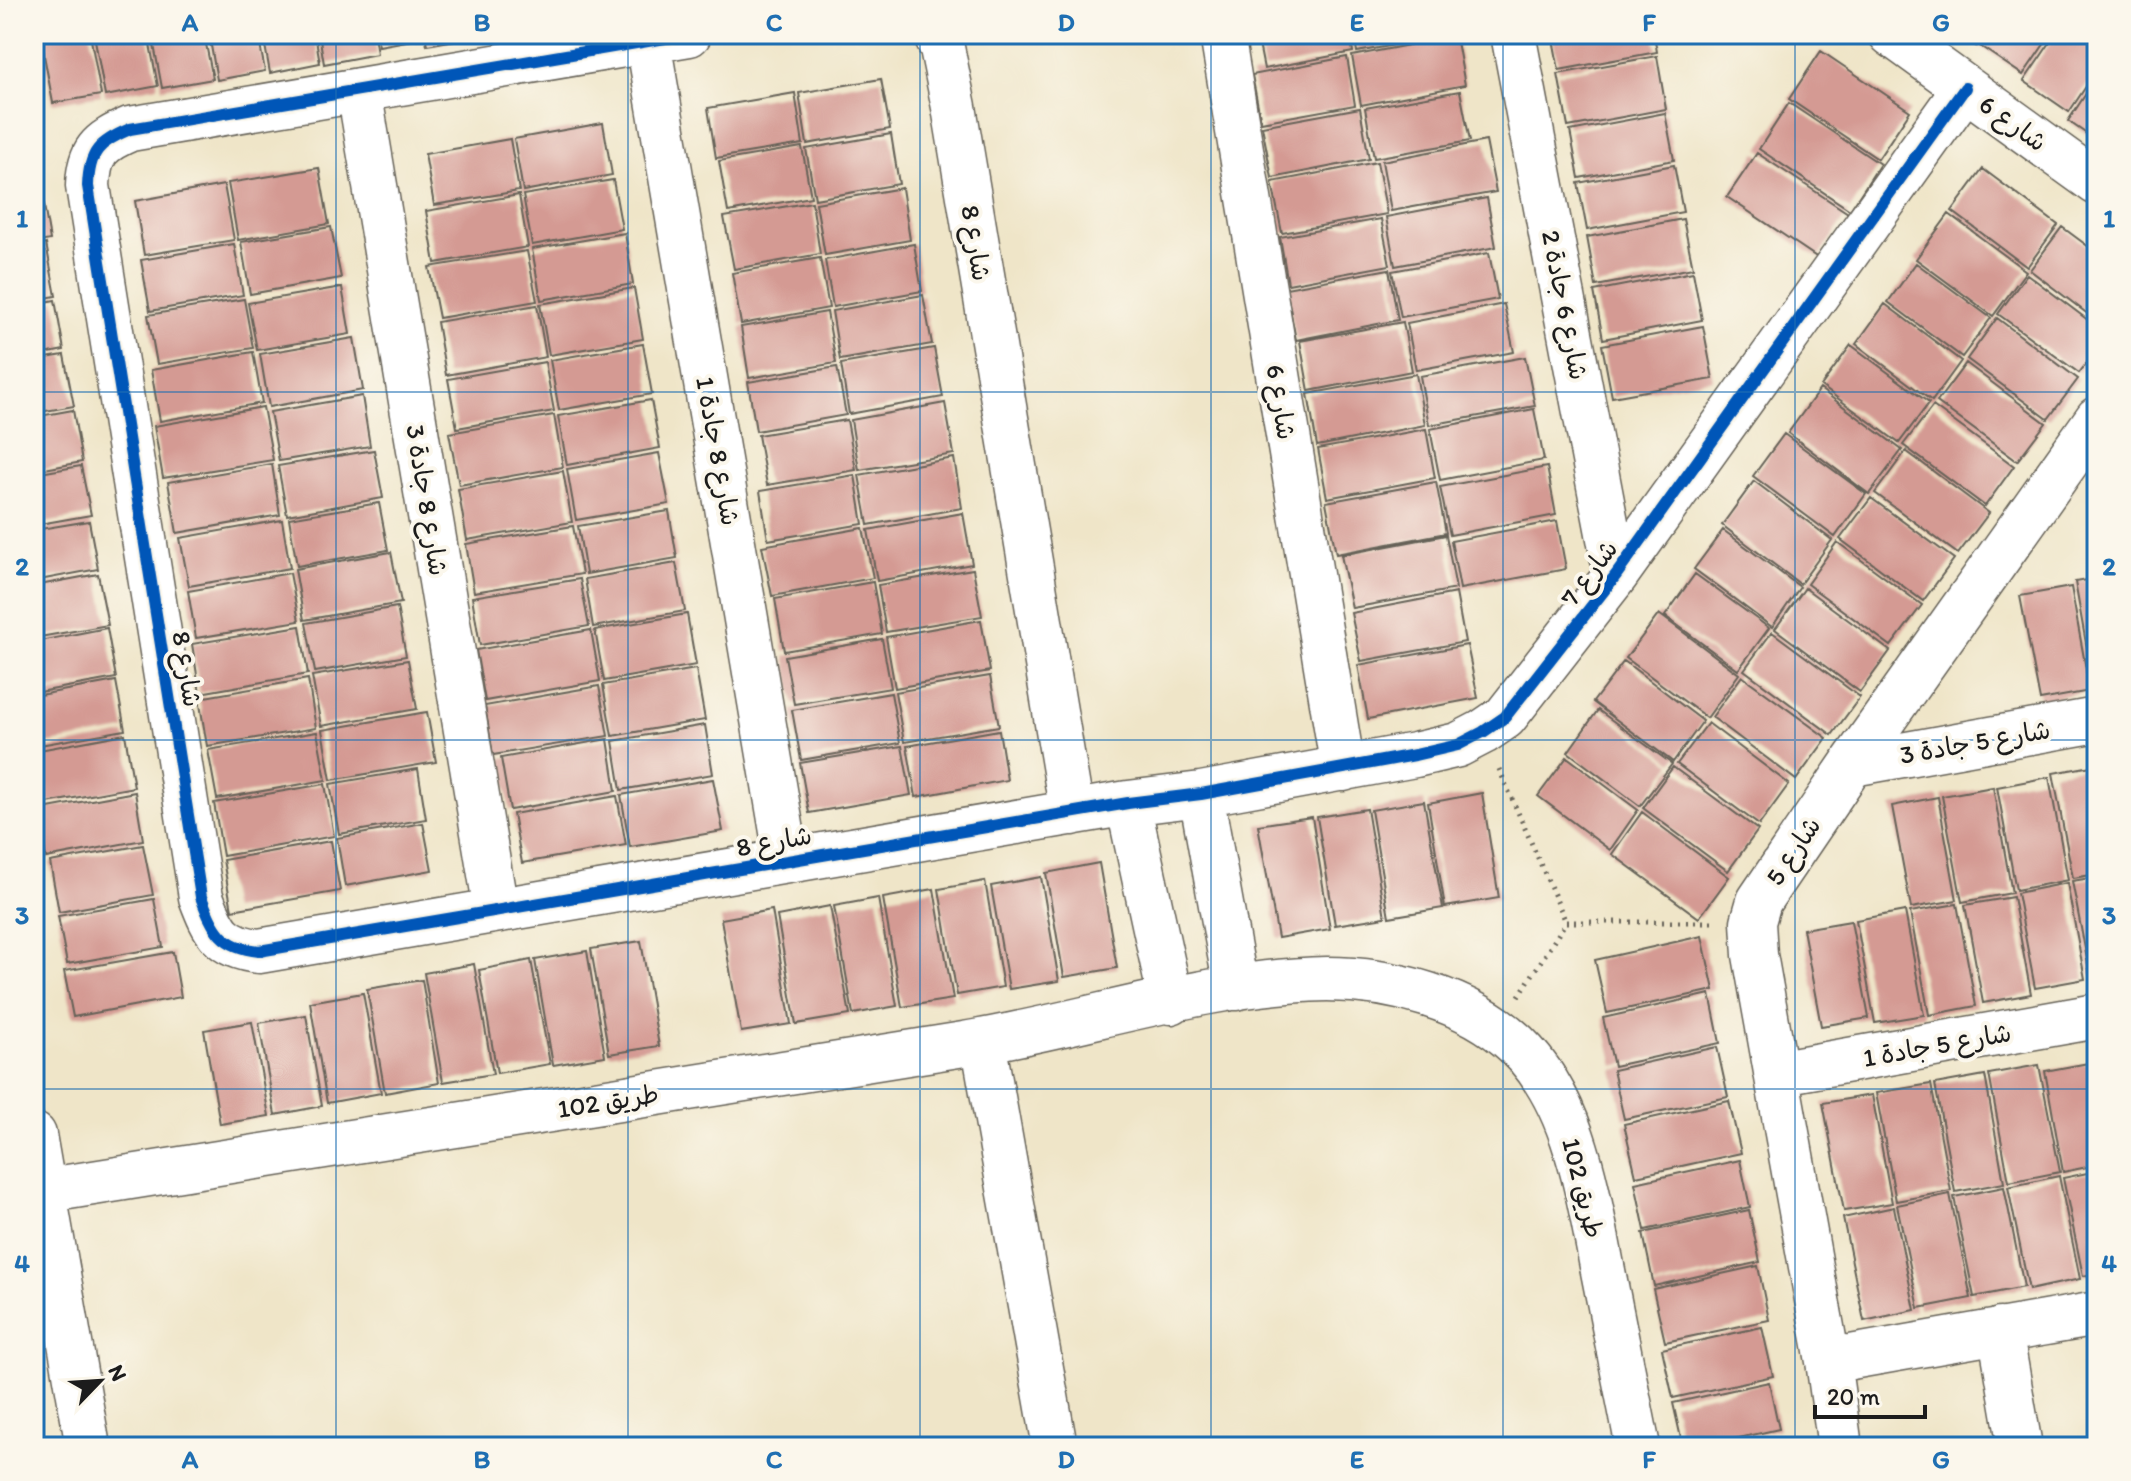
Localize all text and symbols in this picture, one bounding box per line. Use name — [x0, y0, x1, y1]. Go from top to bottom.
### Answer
text: A — [181, 6, 199, 38]
text: B — [474, 6, 491, 38]
text: C — [766, 6, 783, 38]
text: D — [1057, 6, 1075, 38]
text: E — [1350, 6, 1364, 38]
text: F — [1642, 6, 1656, 38]
text: G — [1932, 6, 1950, 38]
street label: شارع 6 — [1972, 88, 2053, 160]
text: 1 — [16, 202, 28, 234]
text: 1 — [2103, 202, 2115, 234]
street label: شارع 8 — [952, 203, 998, 284]
street label: شارع 6 جادة 2 — [1533, 227, 1595, 383]
street label: شارع 6 — [1257, 362, 1303, 442]
street label: شارع 8 جادة 1 — [687, 374, 747, 528]
street label: شارع 8 جادة 3 — [397, 422, 455, 578]
street label: شارع 7 — [1554, 533, 1626, 614]
text: 2 — [15, 550, 29, 582]
text: 2 — [2102, 550, 2116, 582]
street label: شارع 8 — [163, 629, 209, 710]
street label: شارع 5 جادة 3 — [1897, 713, 2053, 773]
street label: شارع 5 — [1759, 811, 1829, 892]
street label: شارع 8 — [734, 819, 815, 865]
text: 3 — [15, 899, 29, 931]
text: 3 — [2102, 899, 2116, 931]
street label: شارع 5 جادة 1 — [1860, 1016, 2014, 1076]
street label: طريق 102 — [555, 1077, 661, 1125]
street label: طريق 102 — [1555, 1135, 1611, 1241]
text: 4 — [14, 1247, 30, 1279]
text: 4 — [2101, 1247, 2117, 1279]
north arrow — [60, 1341, 140, 1421]
text: N — [102, 1360, 133, 1385]
scale bar — [1815, 1369, 1925, 1419]
text: 20 m — [1827, 1382, 1880, 1411]
text: A — [181, 1443, 199, 1475]
text: B — [474, 1443, 491, 1475]
text: C — [766, 1443, 783, 1475]
text: D — [1057, 1443, 1075, 1475]
text: E — [1350, 1443, 1364, 1475]
text: F — [1642, 1443, 1656, 1475]
text: G — [1932, 1443, 1950, 1475]

